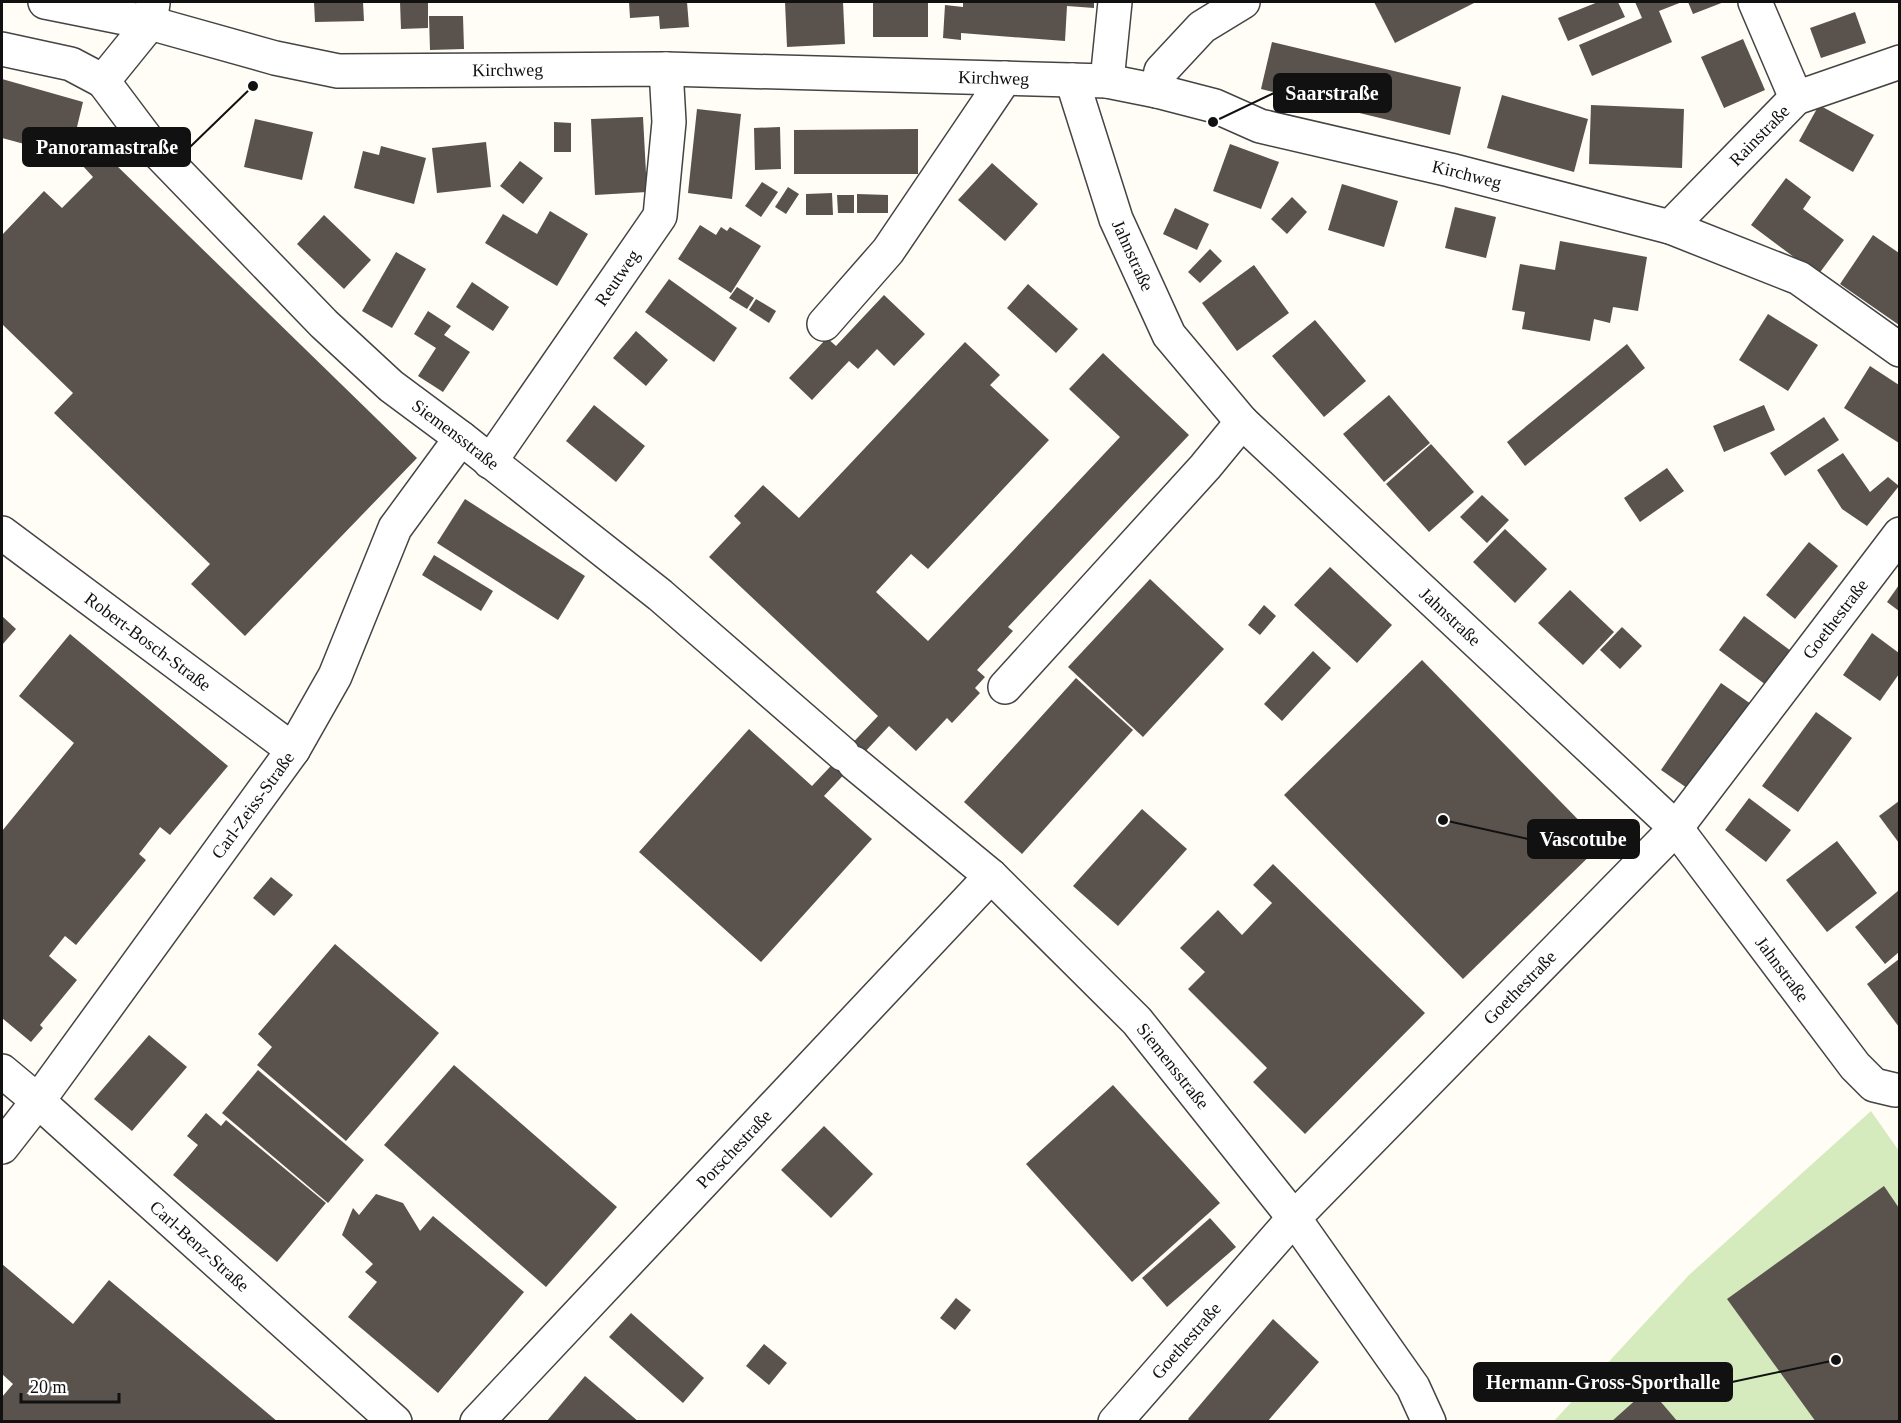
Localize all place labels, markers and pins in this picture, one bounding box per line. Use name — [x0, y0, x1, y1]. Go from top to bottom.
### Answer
callout: Saarstraße — [1274, 74, 1391, 112]
callout: Panoramastraße — [23, 128, 190, 166]
callout: Vascotube — [1528, 820, 1639, 858]
callout: Hermann-Gross-Sporthalle — [1474, 1363, 1732, 1401]

